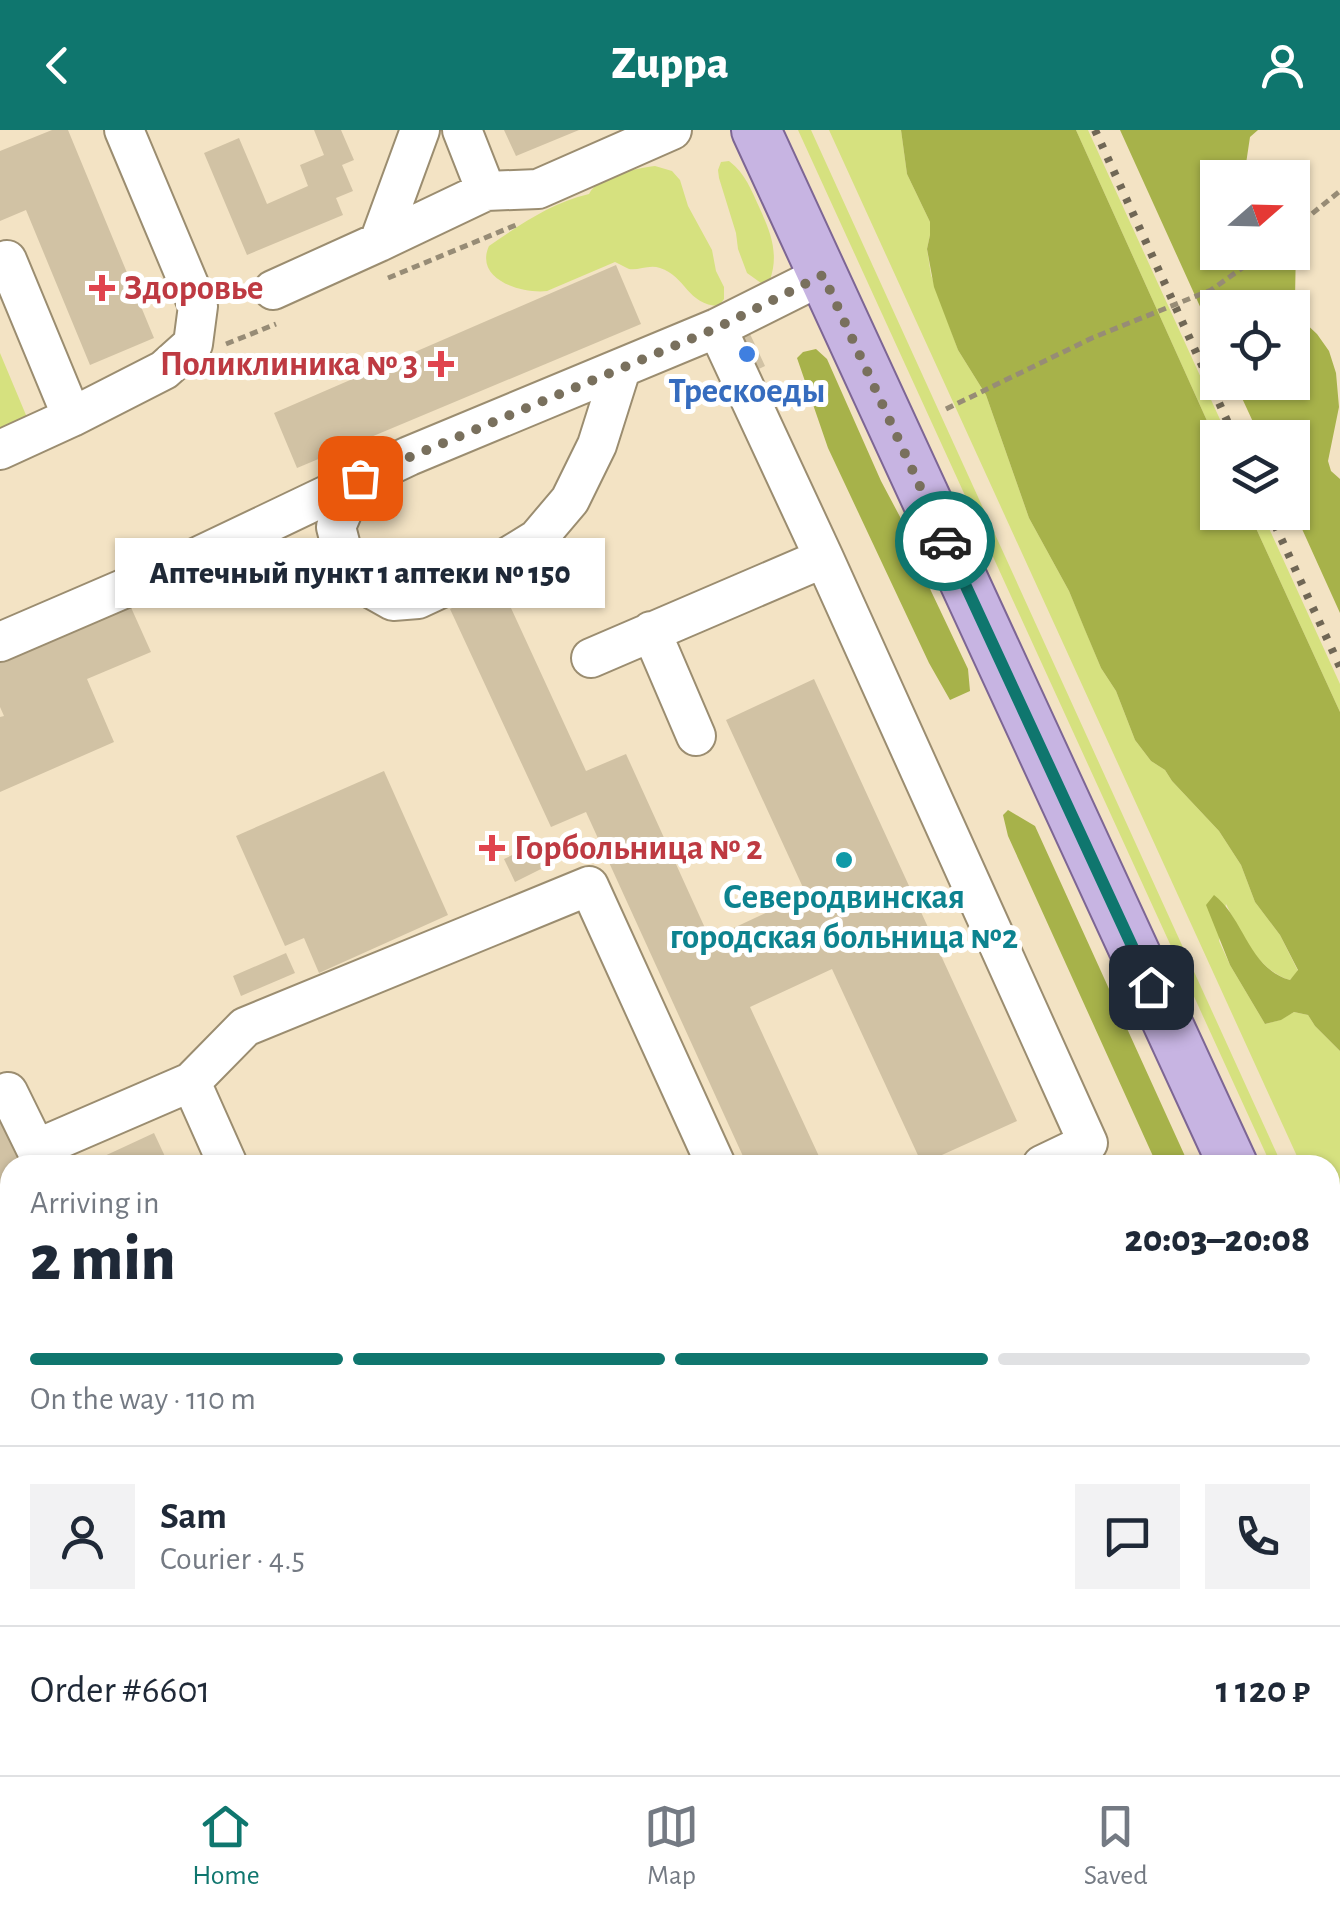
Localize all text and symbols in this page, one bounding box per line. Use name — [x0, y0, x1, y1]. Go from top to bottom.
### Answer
icon: back — [30, 38, 85, 93]
icon: person — [1255, 38, 1310, 93]
text: Zuppa — [611, 42, 729, 87]
north arrow — [1200, 160, 1310, 270]
map controls — [1200, 160, 1310, 530]
place label: Здоровье — [124, 271, 263, 306]
marker: Здоровье — [89, 275, 115, 301]
button: locate — [1200, 290, 1310, 400]
marker: Трескоеды — [736, 343, 758, 365]
place label: Поликлиника № 3 — [160, 347, 418, 382]
marker: Поликлиника № 3 — [428, 351, 454, 377]
place label: Трескоеды — [669, 374, 825, 409]
button: layers — [1200, 420, 1310, 530]
pin — [318, 436, 403, 521]
icon: bag — [333, 451, 388, 506]
courier — [895, 491, 995, 591]
icon: car — [918, 514, 973, 569]
callout: Аптечный пункт 1 аптеки № 150 — [115, 538, 605, 608]
text: Аптечный пункт 1 аптеки № 150 — [149, 557, 571, 589]
place label: Горбольница № 2 — [514, 831, 762, 866]
marker: Горбольница № 2 — [479, 835, 505, 861]
marker: Северодвинская городская больница №2 — [833, 849, 855, 871]
place label: Северодвинская городская больница №2 — [670, 880, 1018, 955]
pin — [1109, 945, 1194, 1030]
icon: home — [1124, 960, 1179, 1015]
text: Arriving in — [30, 1187, 159, 1219]
text: 20:03–20:08 — [1125, 1221, 1310, 1259]
text: 2 min — [30, 1227, 176, 1292]
text: On the way · 110 m — [30, 1383, 256, 1415]
button: person — [30, 1484, 135, 1589]
button: chat — [1075, 1484, 1180, 1589]
button: phone — [1205, 1484, 1310, 1589]
text: Sam — [160, 1498, 227, 1536]
text: Courier · 4.5 — [160, 1543, 305, 1575]
text: Order #6601 — [30, 1672, 211, 1710]
text: 1 120 ₽ — [1216, 1672, 1310, 1710]
tab: Home — [192, 1799, 260, 1893]
tab: Map — [644, 1799, 699, 1893]
tab: Saved — [1084, 1799, 1148, 1893]

